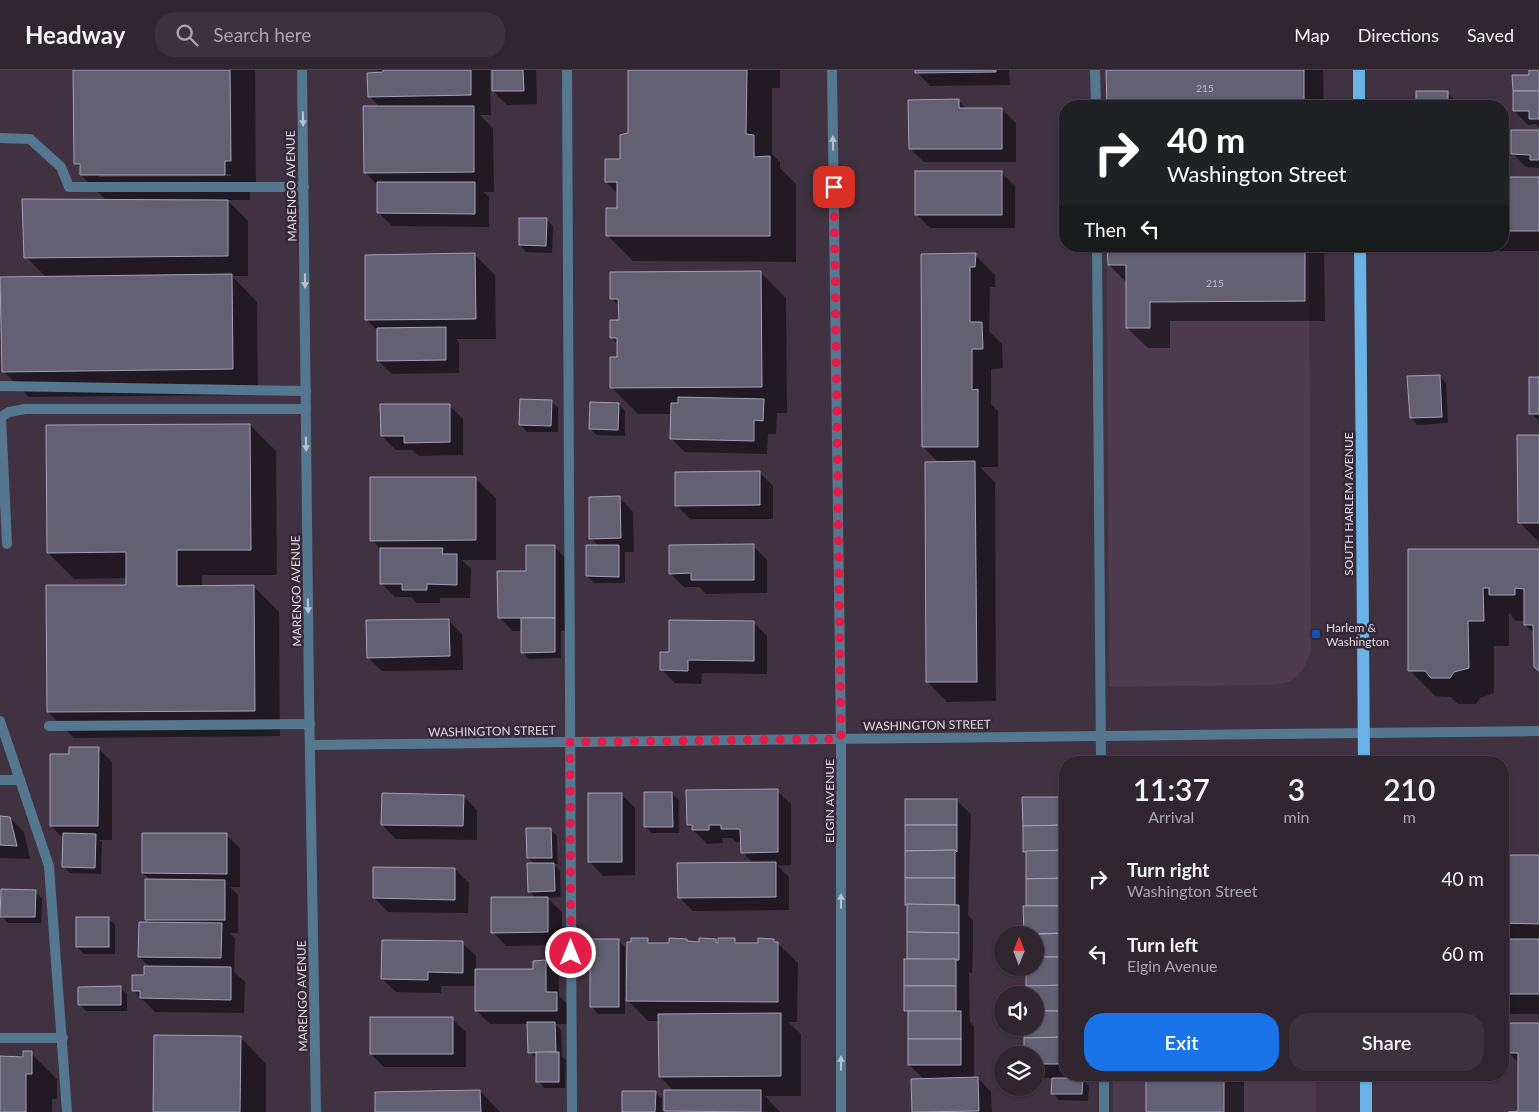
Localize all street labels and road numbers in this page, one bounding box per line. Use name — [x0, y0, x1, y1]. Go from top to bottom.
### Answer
street label: MARENGO AVENUE — [283, 130, 299, 242]
street label: SOUTH HARLEM AVENUE — [1341, 432, 1356, 576]
street label: MARENGO AVENUE — [288, 535, 304, 647]
street label: WASHINGTON STREET — [863, 716, 991, 734]
street label: WASHINGTON STREET — [428, 722, 556, 740]
street label: ELGIN AVENUE — [822, 759, 837, 843]
street label: MARENGO AVENUE — [294, 940, 310, 1052]

